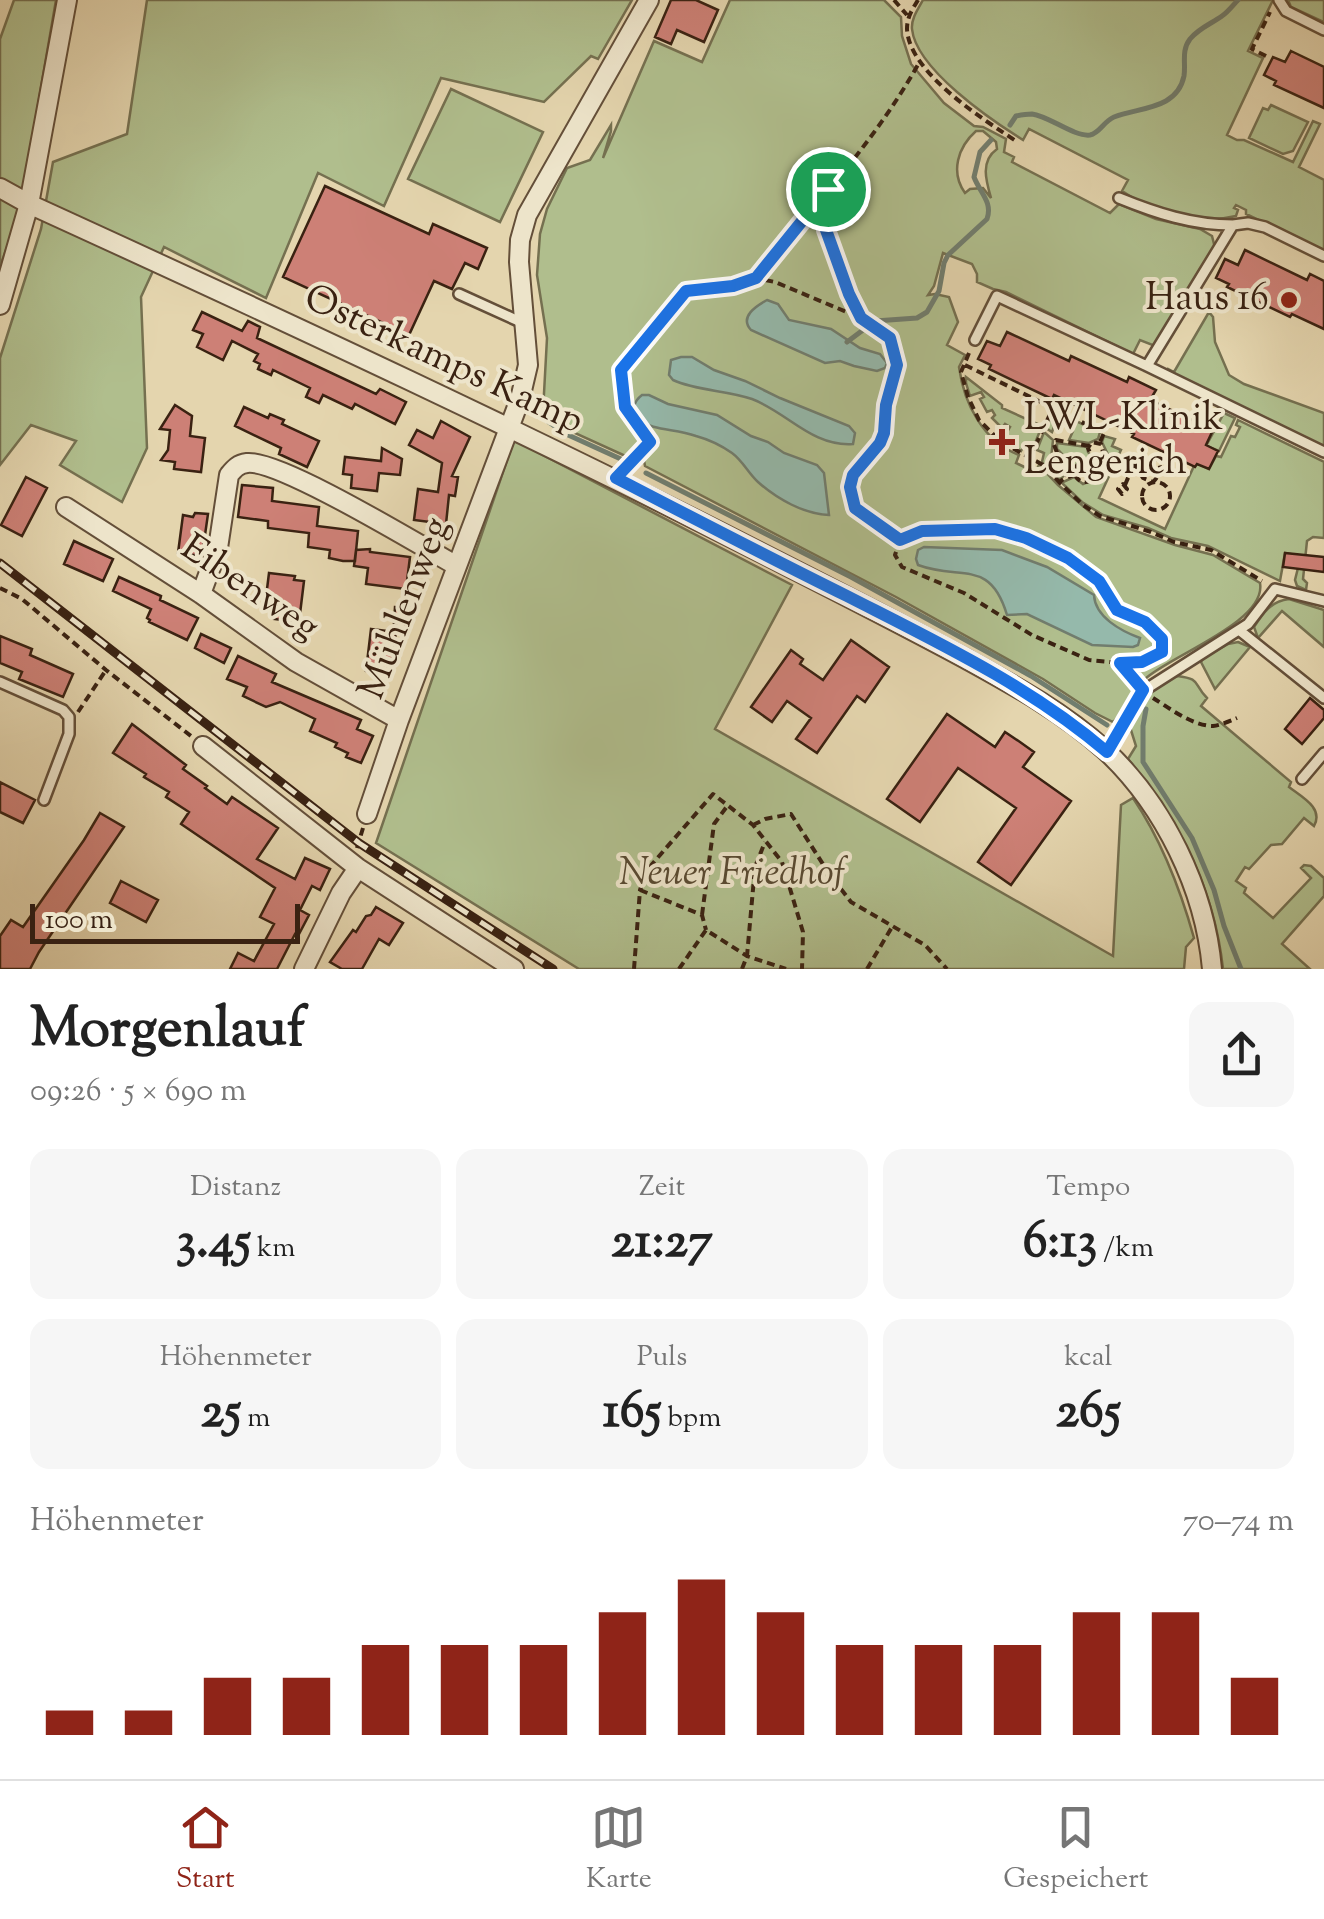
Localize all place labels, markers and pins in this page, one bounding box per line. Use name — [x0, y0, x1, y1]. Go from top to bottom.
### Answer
pin — [786, 147, 871, 232]
place label: Haus 16 — [1145, 273, 1269, 327]
marker: Haus 16 — [1278, 289, 1300, 311]
place label: LWL-Klinik Lengerich — [1024, 393, 1224, 491]
marker: LWL-Klinik Lengerich — [989, 429, 1015, 455]

